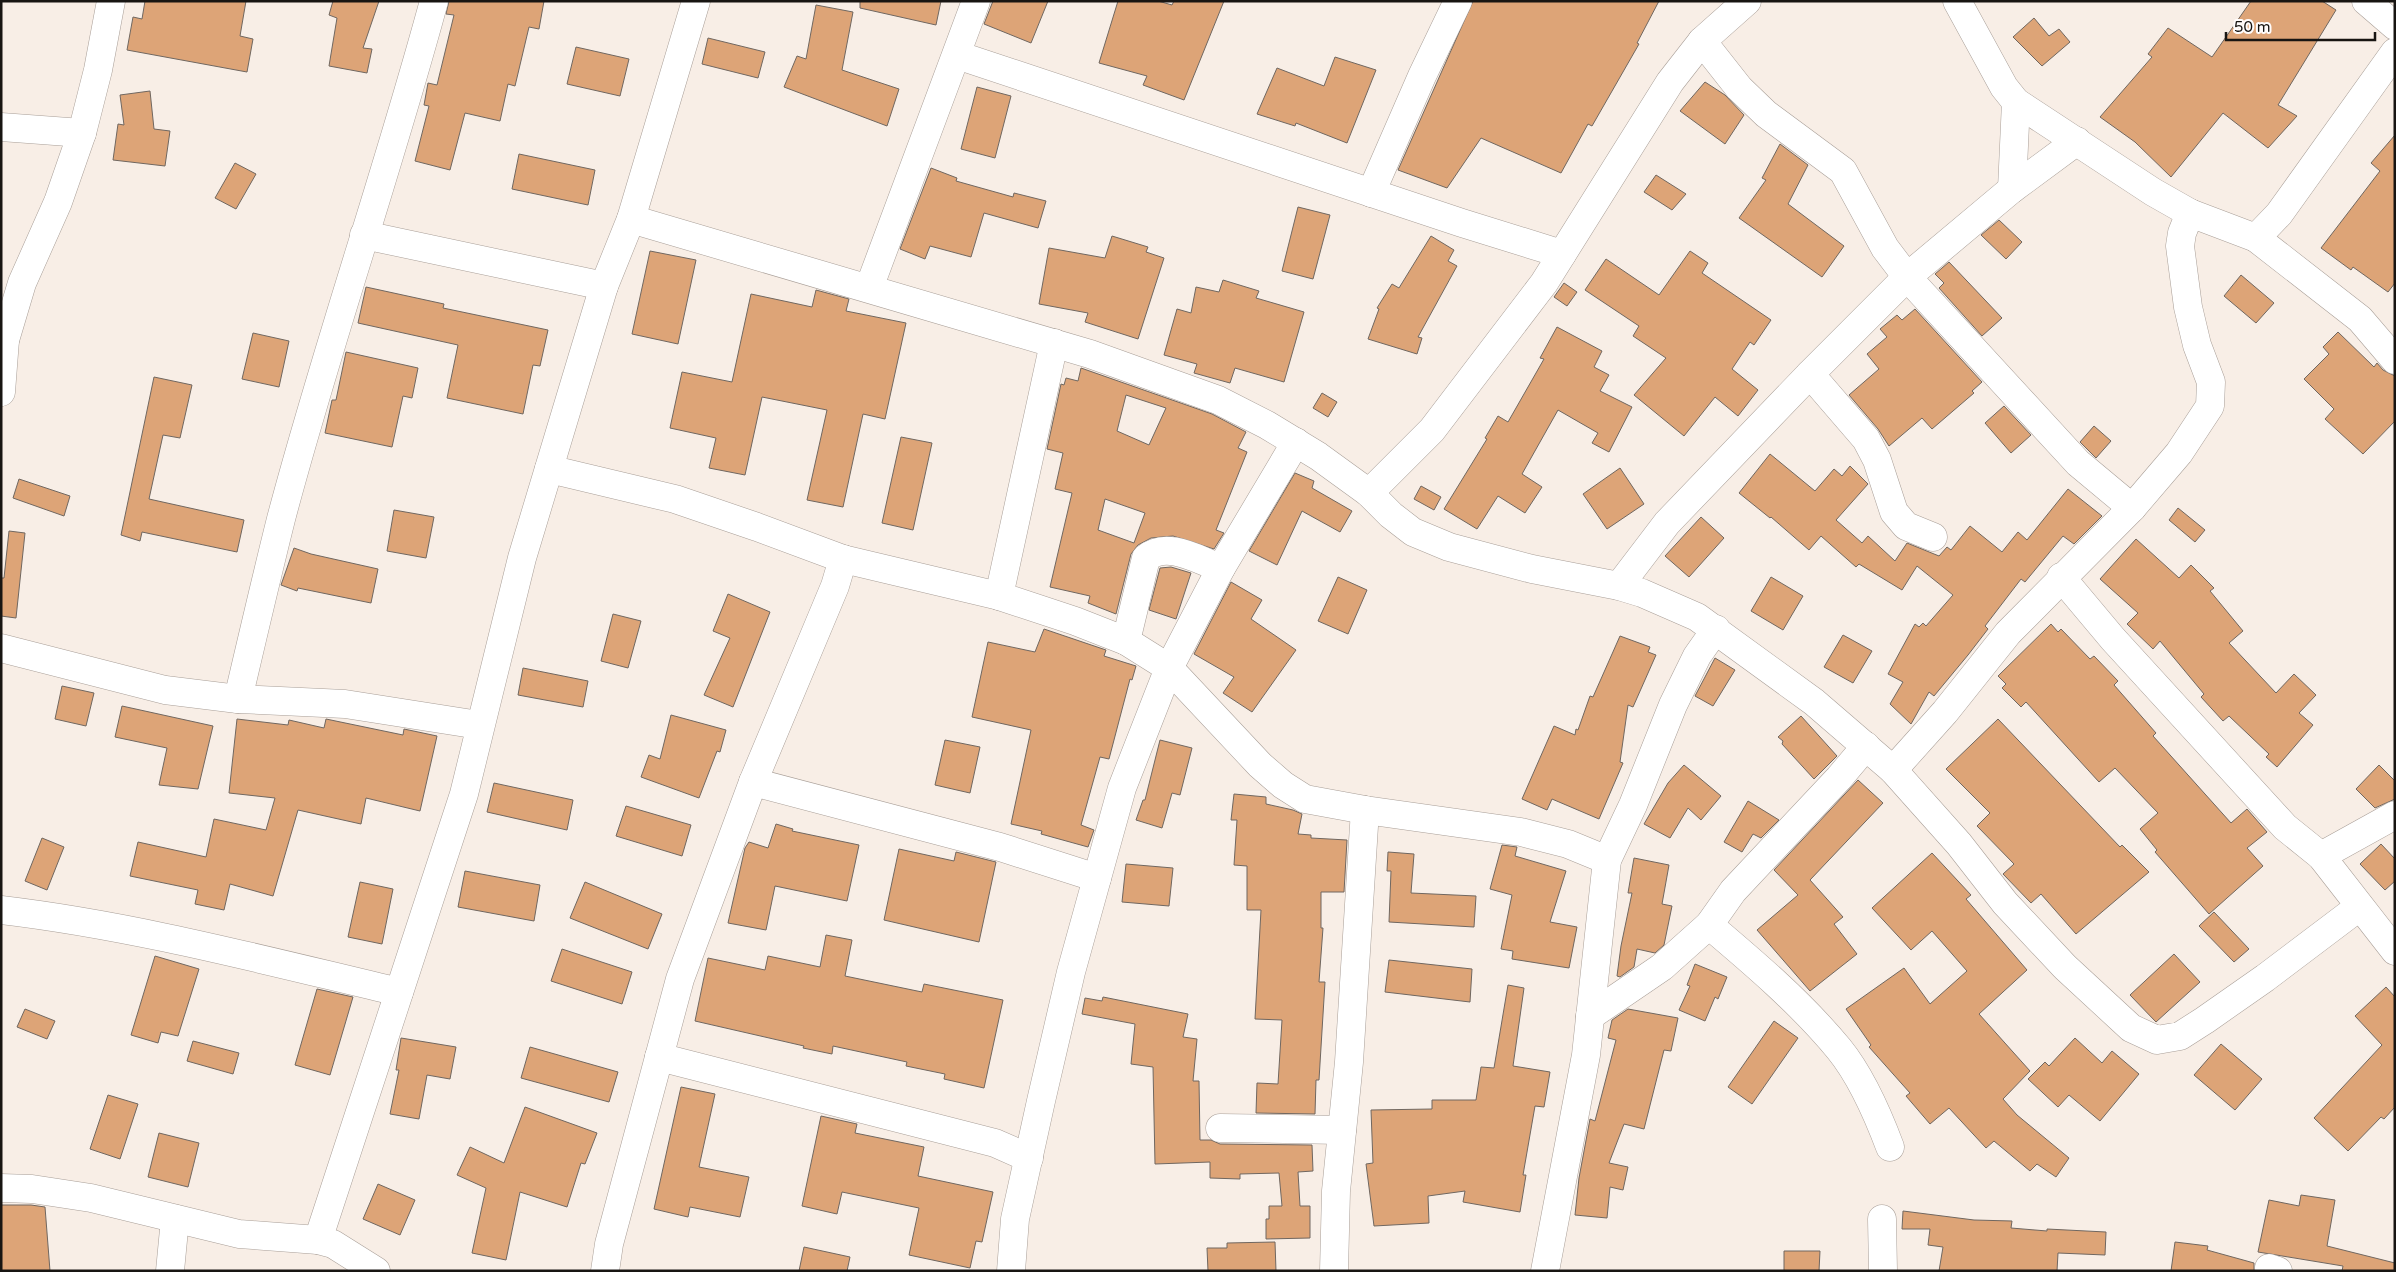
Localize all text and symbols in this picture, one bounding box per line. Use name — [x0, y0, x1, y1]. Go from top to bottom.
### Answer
scale bar — [2226, 10, 2375, 42]
text: 50 m — [2234, 18, 2271, 36]

